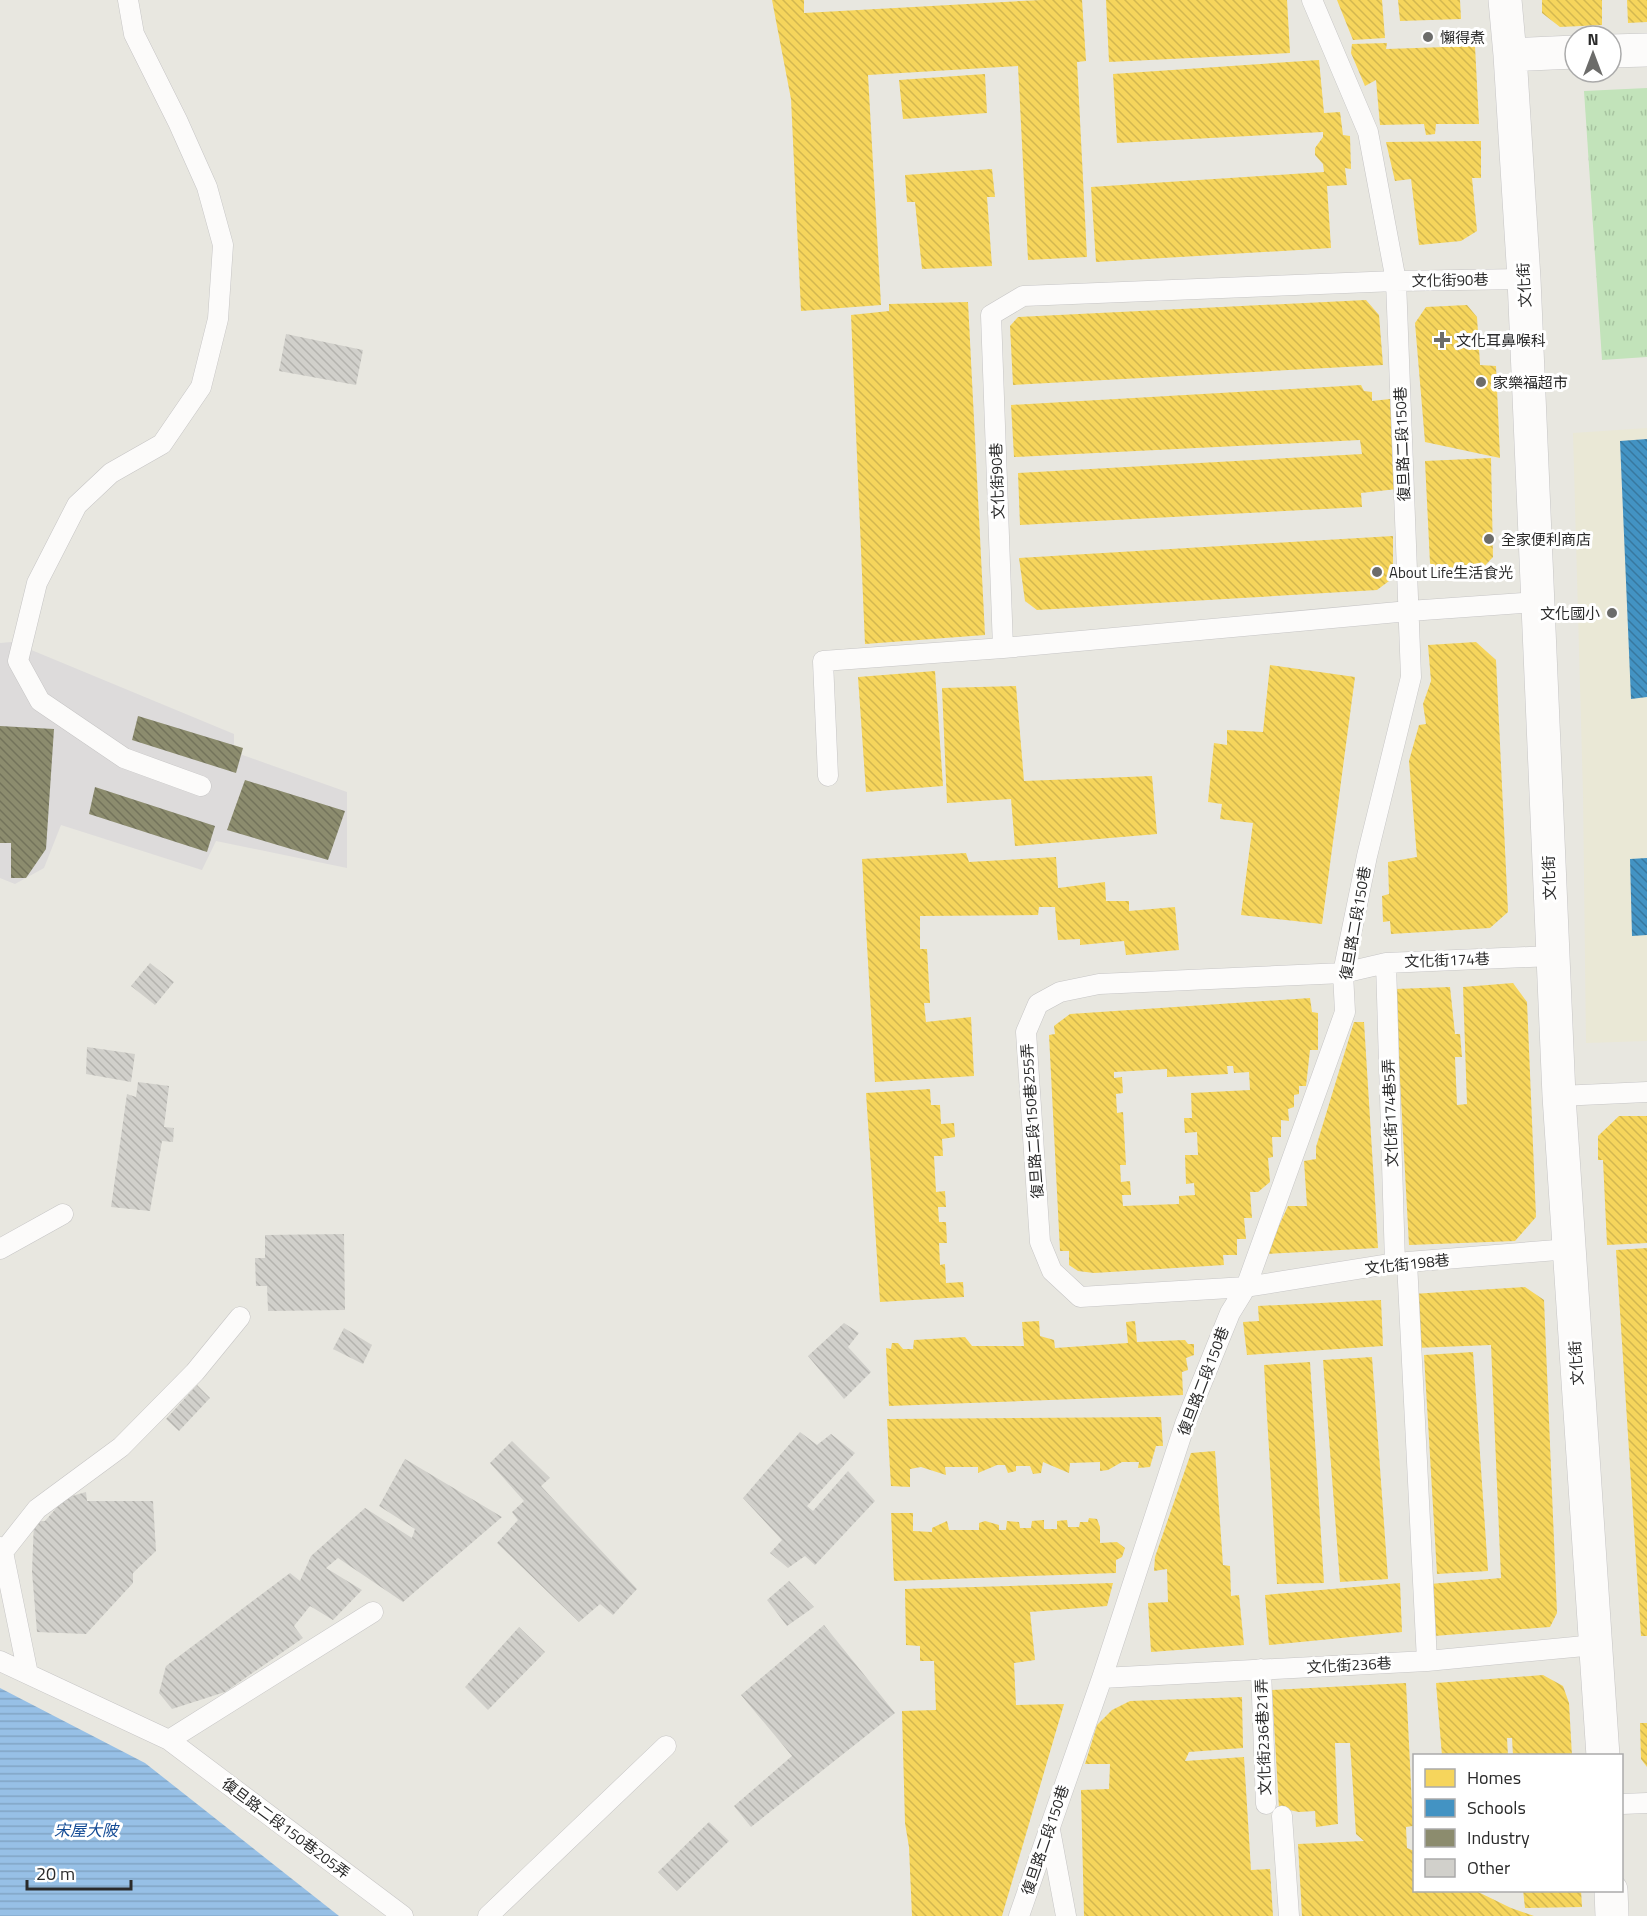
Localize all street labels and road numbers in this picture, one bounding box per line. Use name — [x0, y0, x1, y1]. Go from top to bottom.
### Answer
street label: 文化街 — [1511, 262, 1537, 308]
street label: 文化街90巷 — [1411, 268, 1489, 292]
street label: 復旦路二段150巷 — [1388, 386, 1416, 502]
street label: 文化街90巷 — [984, 442, 1010, 520]
street label: 文化街 — [1537, 855, 1561, 901]
street label: 復旦路二段150巷 — [1334, 864, 1376, 982]
street label: 文化街174巷 — [1404, 947, 1490, 973]
street label: 復旦路二段150巷255弄 — [1015, 1043, 1049, 1199]
street label: 文化街174巷5弄 — [1377, 1058, 1403, 1168]
street label: 文化街198巷 — [1363, 1248, 1451, 1280]
street label: 復旦路二段150巷 — [1172, 1323, 1234, 1439]
street label: 文化街 — [1563, 1340, 1589, 1386]
street label: 文化街236巷 — [1306, 1651, 1392, 1679]
street label: 文化街236巷21弄 — [1249, 1678, 1277, 1796]
street label: 復旦路二段150巷205弄 — [217, 1772, 355, 1884]
street label: 復旦路二段150巷 — [1015, 1782, 1075, 1898]

